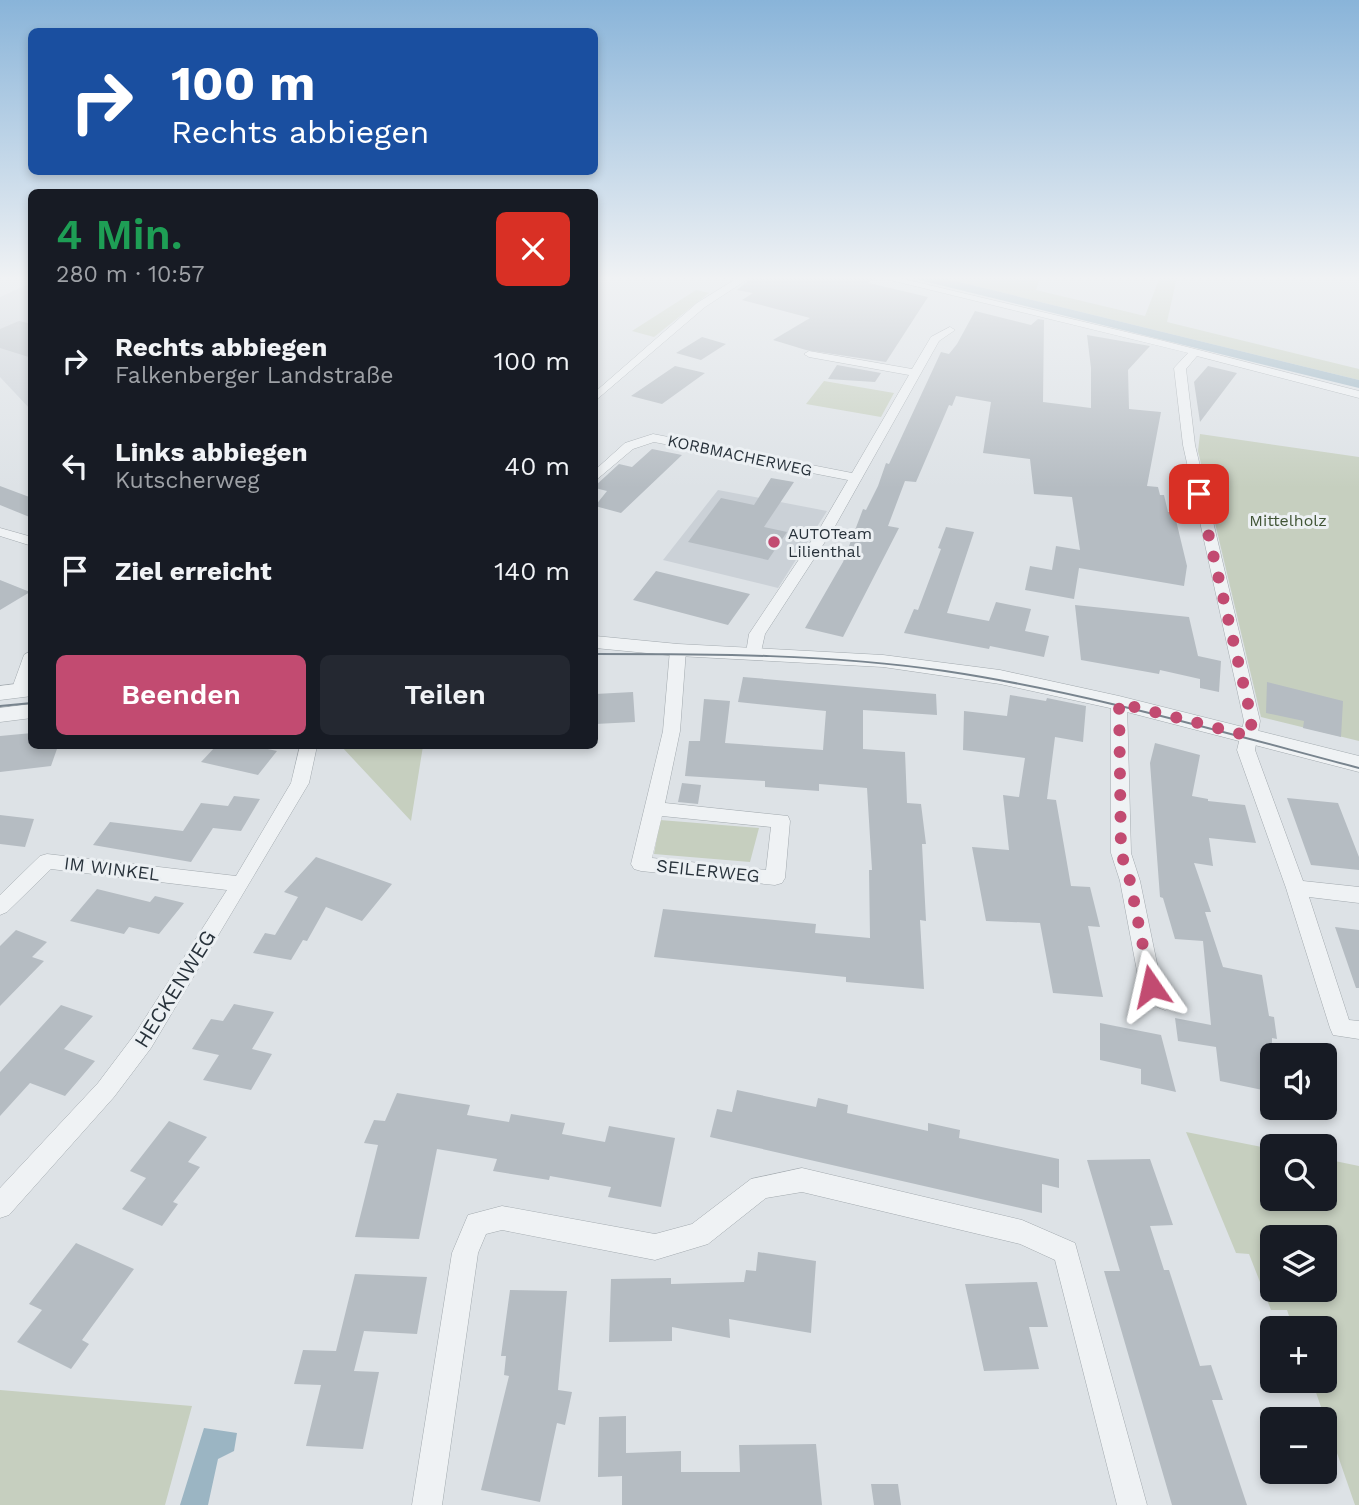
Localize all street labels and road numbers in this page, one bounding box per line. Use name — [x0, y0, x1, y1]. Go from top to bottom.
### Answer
street label: KORBMACHERWEG — [666, 431, 814, 480]
street label: IM WINKEL — [63, 852, 161, 885]
street label: SEILERWEG — [655, 855, 761, 886]
street label: HECKENWEG — [128, 925, 221, 1052]

